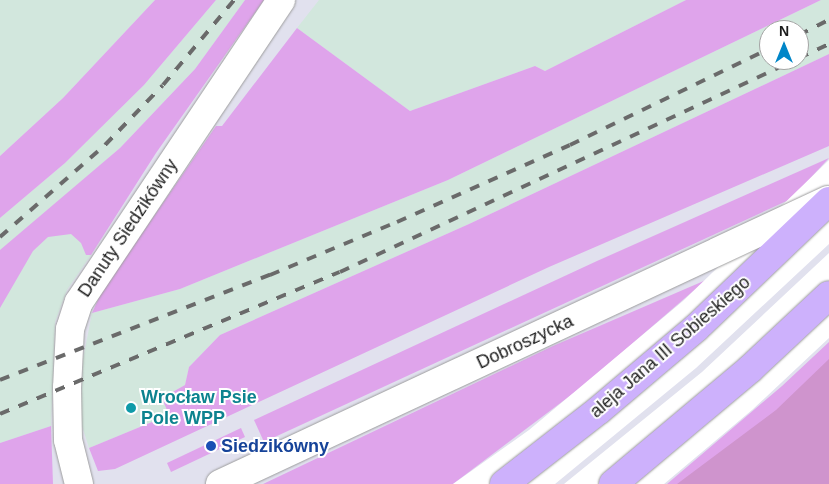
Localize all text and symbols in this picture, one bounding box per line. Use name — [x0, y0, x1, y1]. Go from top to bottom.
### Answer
north arrow — [759, 20, 809, 70]
text: N — [779, 23, 789, 39]
street label: Danuty Siedzikówny — [74, 155, 182, 301]
street label: aleja Jana III Sobieskiego — [586, 272, 754, 422]
street label: Dobroszycka — [473, 310, 577, 374]
place label: Wrocław Psie Pole WPP — [141, 387, 257, 429]
marker: Wrocław Psie Pole WPP — [125, 402, 137, 414]
place label: Siedzikówny — [221, 435, 329, 457]
marker: Siedzikówny — [205, 440, 217, 452]

